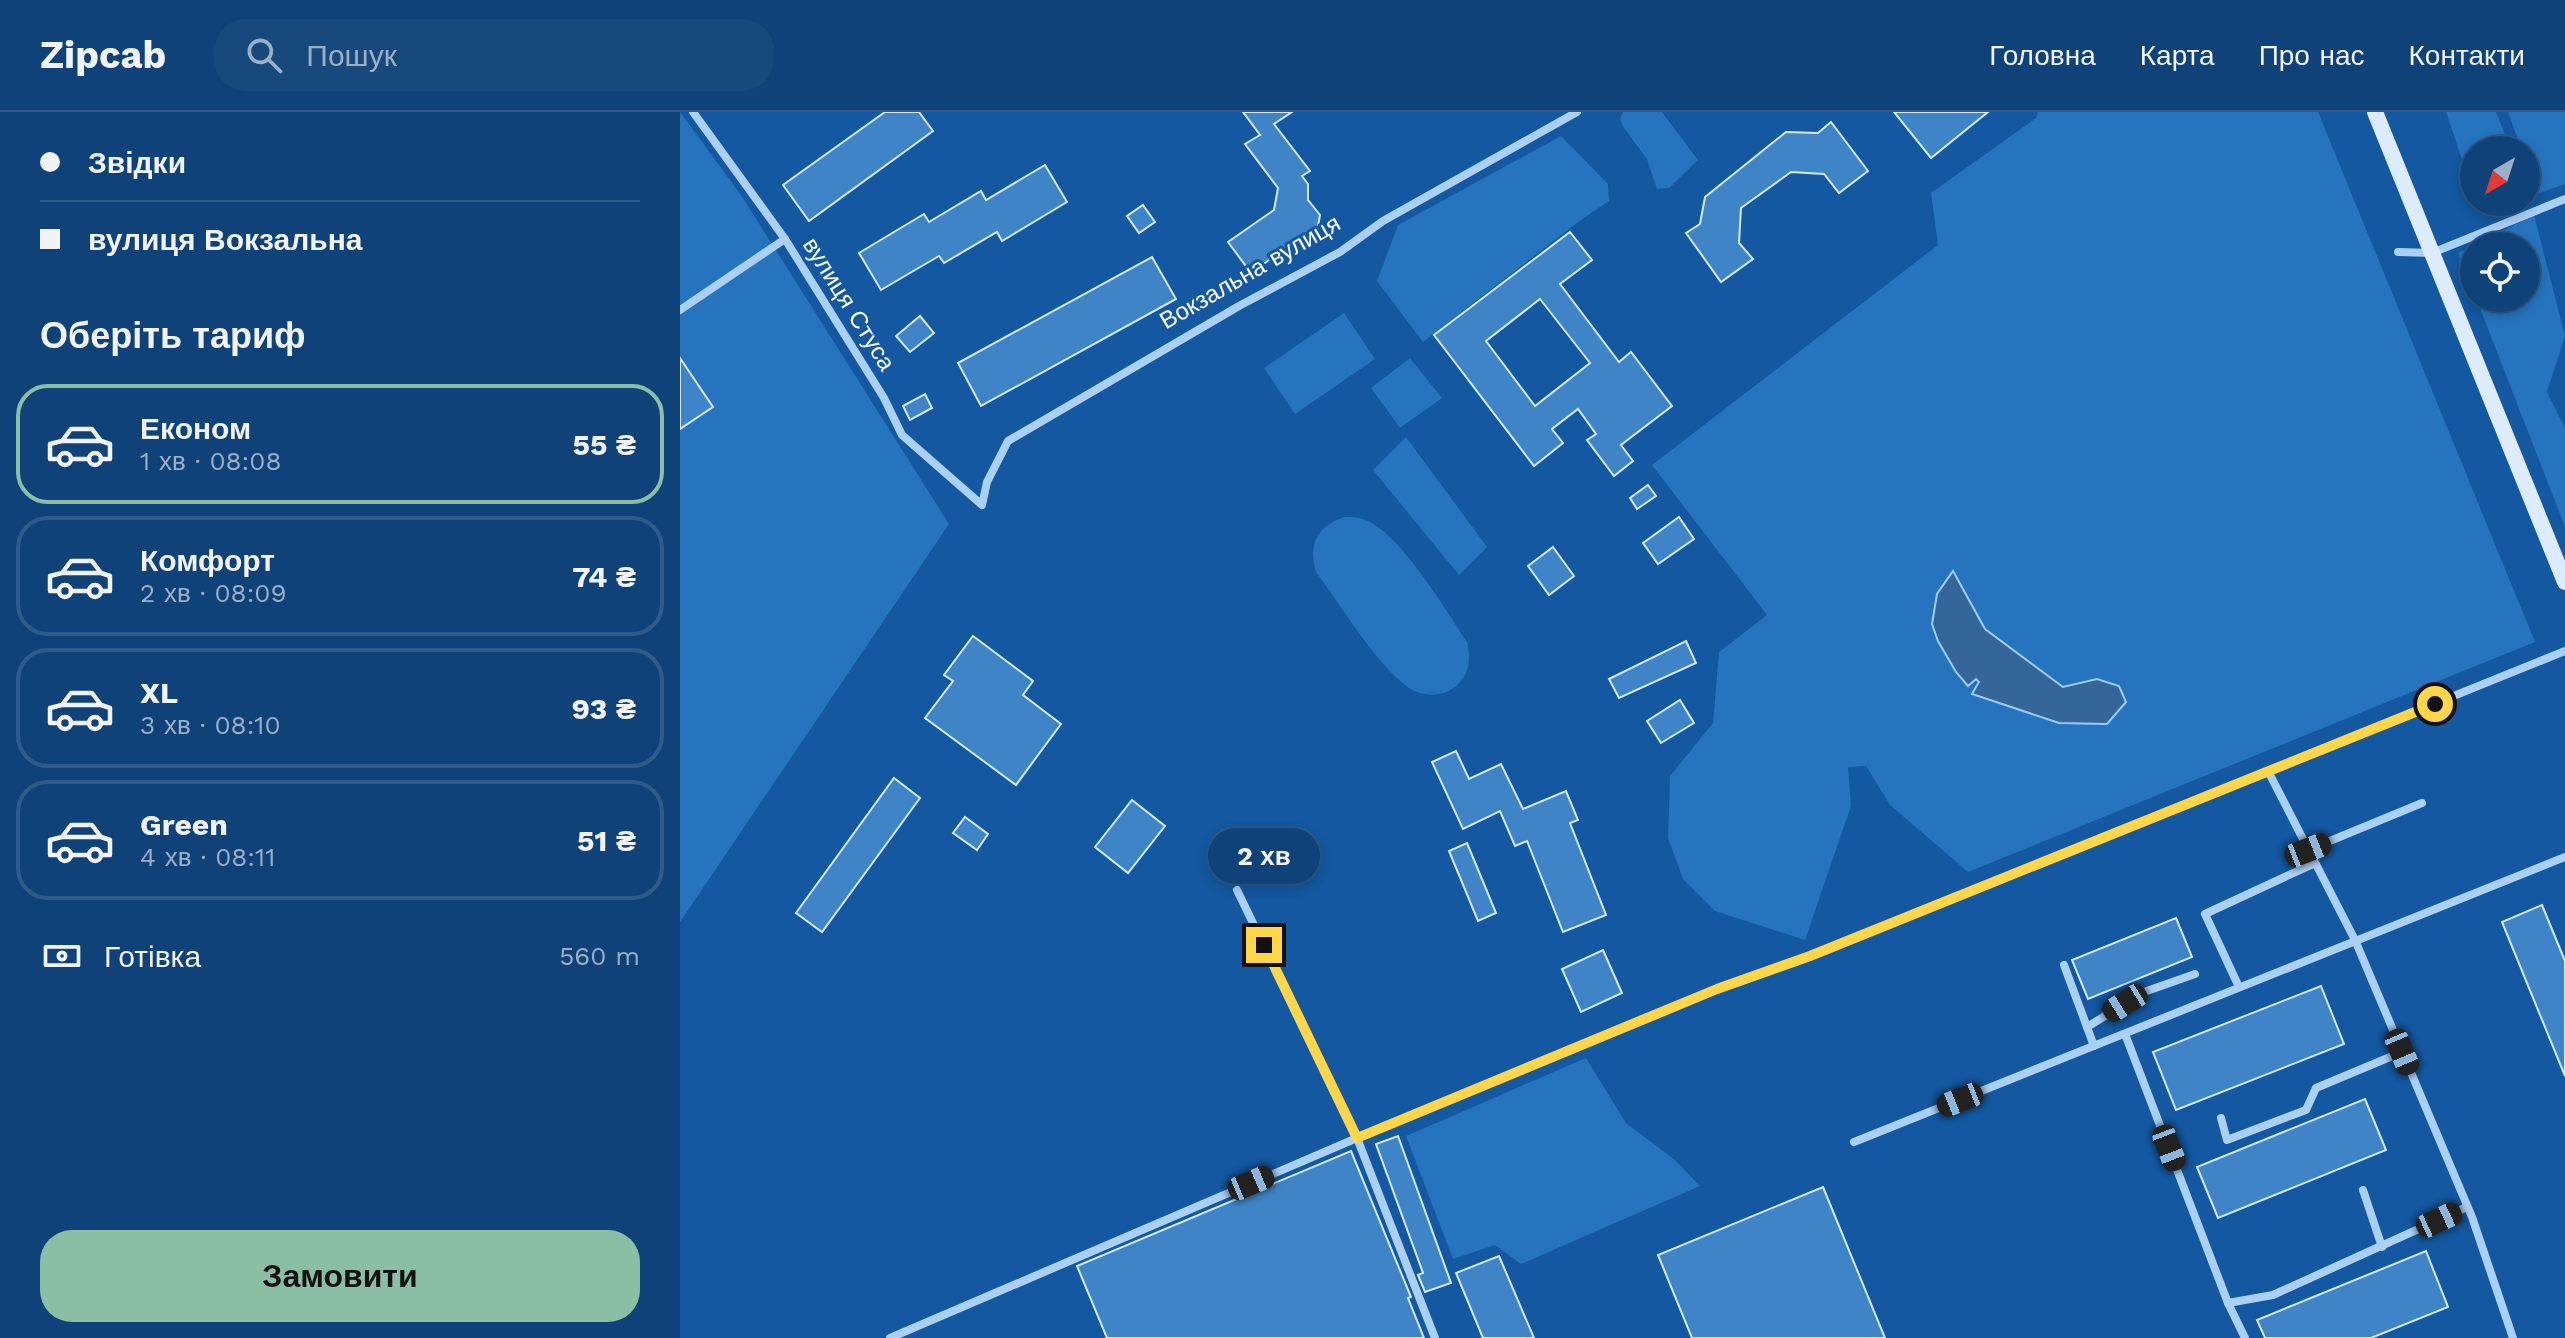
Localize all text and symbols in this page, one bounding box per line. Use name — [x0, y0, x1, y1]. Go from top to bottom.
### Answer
search box — [214, 19, 774, 91]
text: Zipcab — [40, 33, 166, 77]
icon: search — [242, 33, 286, 77]
text: Пошук — [306, 38, 397, 73]
text: Головна — [1989, 39, 2096, 72]
text: Карта — [2140, 39, 2215, 72]
text: Про нас — [2259, 39, 2365, 72]
text: Контакти — [2409, 39, 2525, 72]
north arrow — [2460, 136, 2540, 216]
map controls — [2460, 136, 2540, 312]
text: Звідки — [88, 145, 186, 180]
street label: Вокзальна вулиця — [1155, 209, 1345, 335]
text: вулиця Вокзальна — [88, 222, 363, 257]
street label: вулиця Стуса — [797, 232, 901, 376]
button: locate — [2460, 232, 2540, 312]
text: Оберіть тариф — [40, 315, 306, 357]
icon: car — [44, 408, 116, 480]
text: Економ — [140, 411, 251, 446]
text: 55 ₴ — [572, 427, 636, 462]
text: 1 хв · 08:08 — [140, 446, 282, 476]
icon: car — [44, 540, 116, 612]
text: Комфорт — [140, 543, 275, 578]
text: 74 ₴ — [572, 559, 636, 594]
text: 2 хв · 08:09 — [140, 578, 287, 608]
icon: car — [44, 672, 116, 744]
text: XL — [140, 675, 178, 710]
route start — [2417, 686, 2453, 722]
text: 93 ₴ — [571, 691, 636, 726]
text: 3 хв · 08:10 — [140, 710, 281, 740]
icon: car — [44, 804, 116, 876]
text: Green — [140, 807, 228, 842]
text: 51 ₴ — [577, 823, 636, 858]
callout: 2 хв — [1208, 829, 1320, 885]
car — [2281, 830, 2335, 870]
text: 2 хв — [1237, 841, 1291, 871]
text: 4 хв · 08:11 — [140, 842, 275, 872]
route end — [1246, 927, 1282, 963]
icon: cash — [40, 934, 84, 978]
text: Готівка — [104, 939, 201, 974]
text: 560 m — [559, 941, 640, 971]
car — [2098, 980, 2152, 1026]
car — [2382, 1025, 2422, 1079]
car — [1933, 1080, 1987, 1120]
car — [2149, 1121, 2189, 1175]
car — [1224, 1163, 1278, 1203]
car — [2412, 1199, 2466, 1241]
button: Замовити — [40, 1230, 640, 1322]

